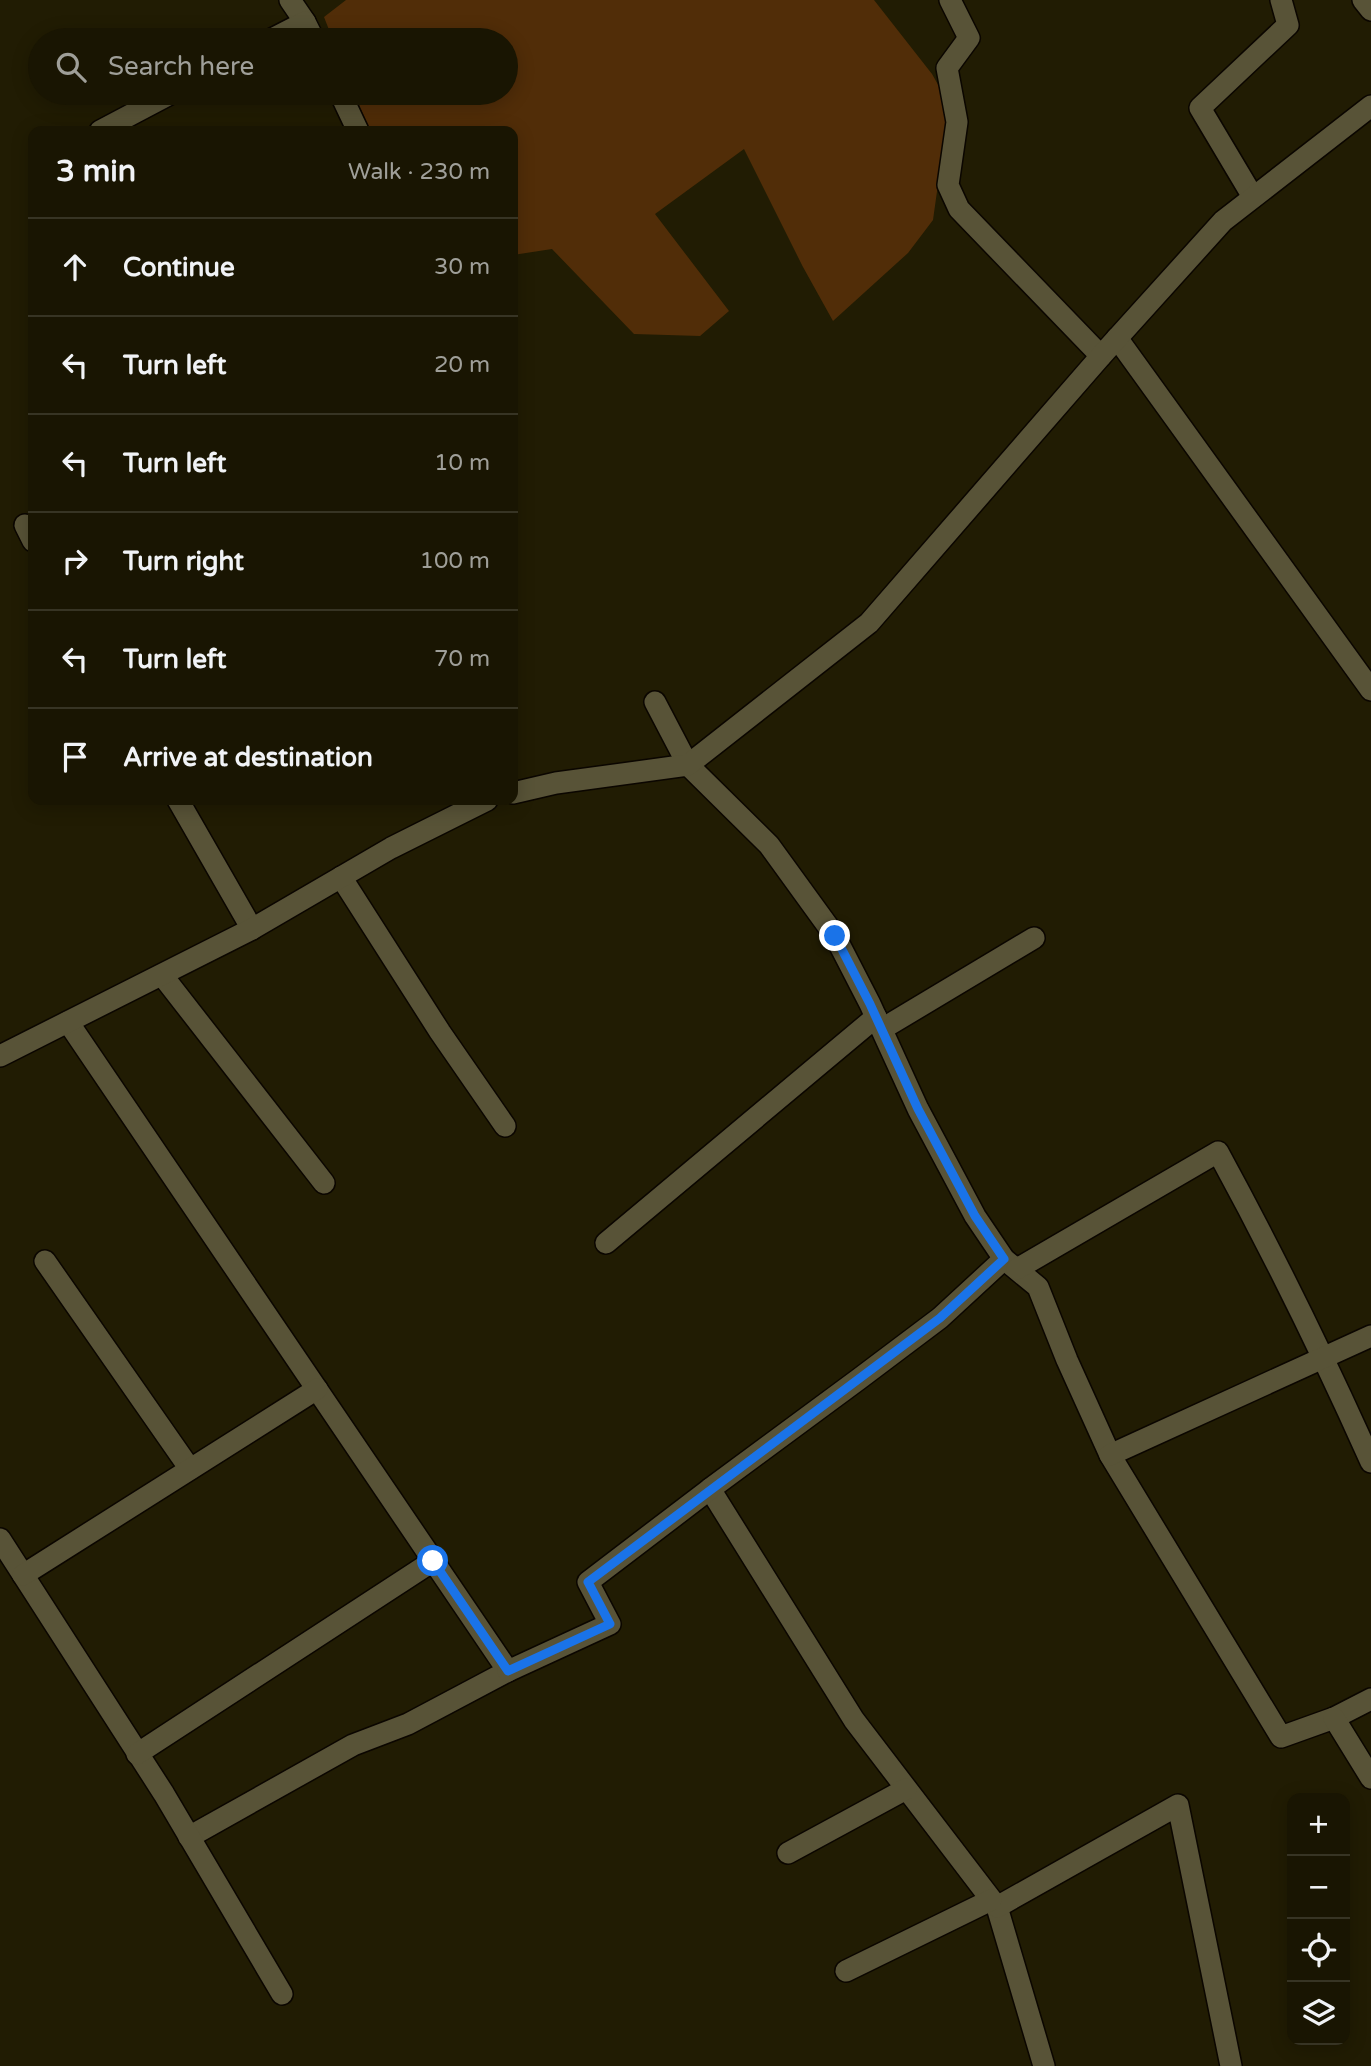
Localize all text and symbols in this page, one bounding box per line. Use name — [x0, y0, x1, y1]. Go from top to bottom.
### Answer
search box — [28, 28, 518, 105]
icon: search — [52, 48, 90, 86]
text: Search here — [108, 51, 254, 82]
text: 3 min — [56, 153, 136, 190]
text: Walk · 230 m — [348, 158, 490, 186]
icon: ahead — [56, 248, 94, 286]
text: Continue — [123, 252, 235, 283]
text: 30 m — [434, 253, 490, 281]
icon: left — [56, 346, 94, 384]
text: Turn left — [123, 350, 226, 381]
text: 20 m — [434, 351, 490, 379]
icon: left — [56, 444, 94, 482]
text: Turn left — [123, 448, 226, 479]
text: 10 m — [434, 449, 490, 477]
icon: right — [56, 542, 94, 580]
text: Turn right — [123, 546, 244, 577]
text: 100 m — [420, 547, 490, 575]
icon: left — [56, 640, 94, 678]
text: Turn left — [123, 644, 226, 675]
text: 70 m — [434, 645, 490, 673]
icon: arrive — [56, 738, 94, 776]
text: Arrive at destination — [123, 742, 373, 773]
route end — [819, 920, 850, 951]
route start — [417, 1545, 448, 1576]
map controls — [1287, 1793, 1350, 2045]
button: + — [1287, 1793, 1350, 1856]
button: − — [1287, 1856, 1350, 1919]
button: locate — [1287, 1919, 1350, 1982]
button: layers — [1287, 1982, 1350, 2045]

